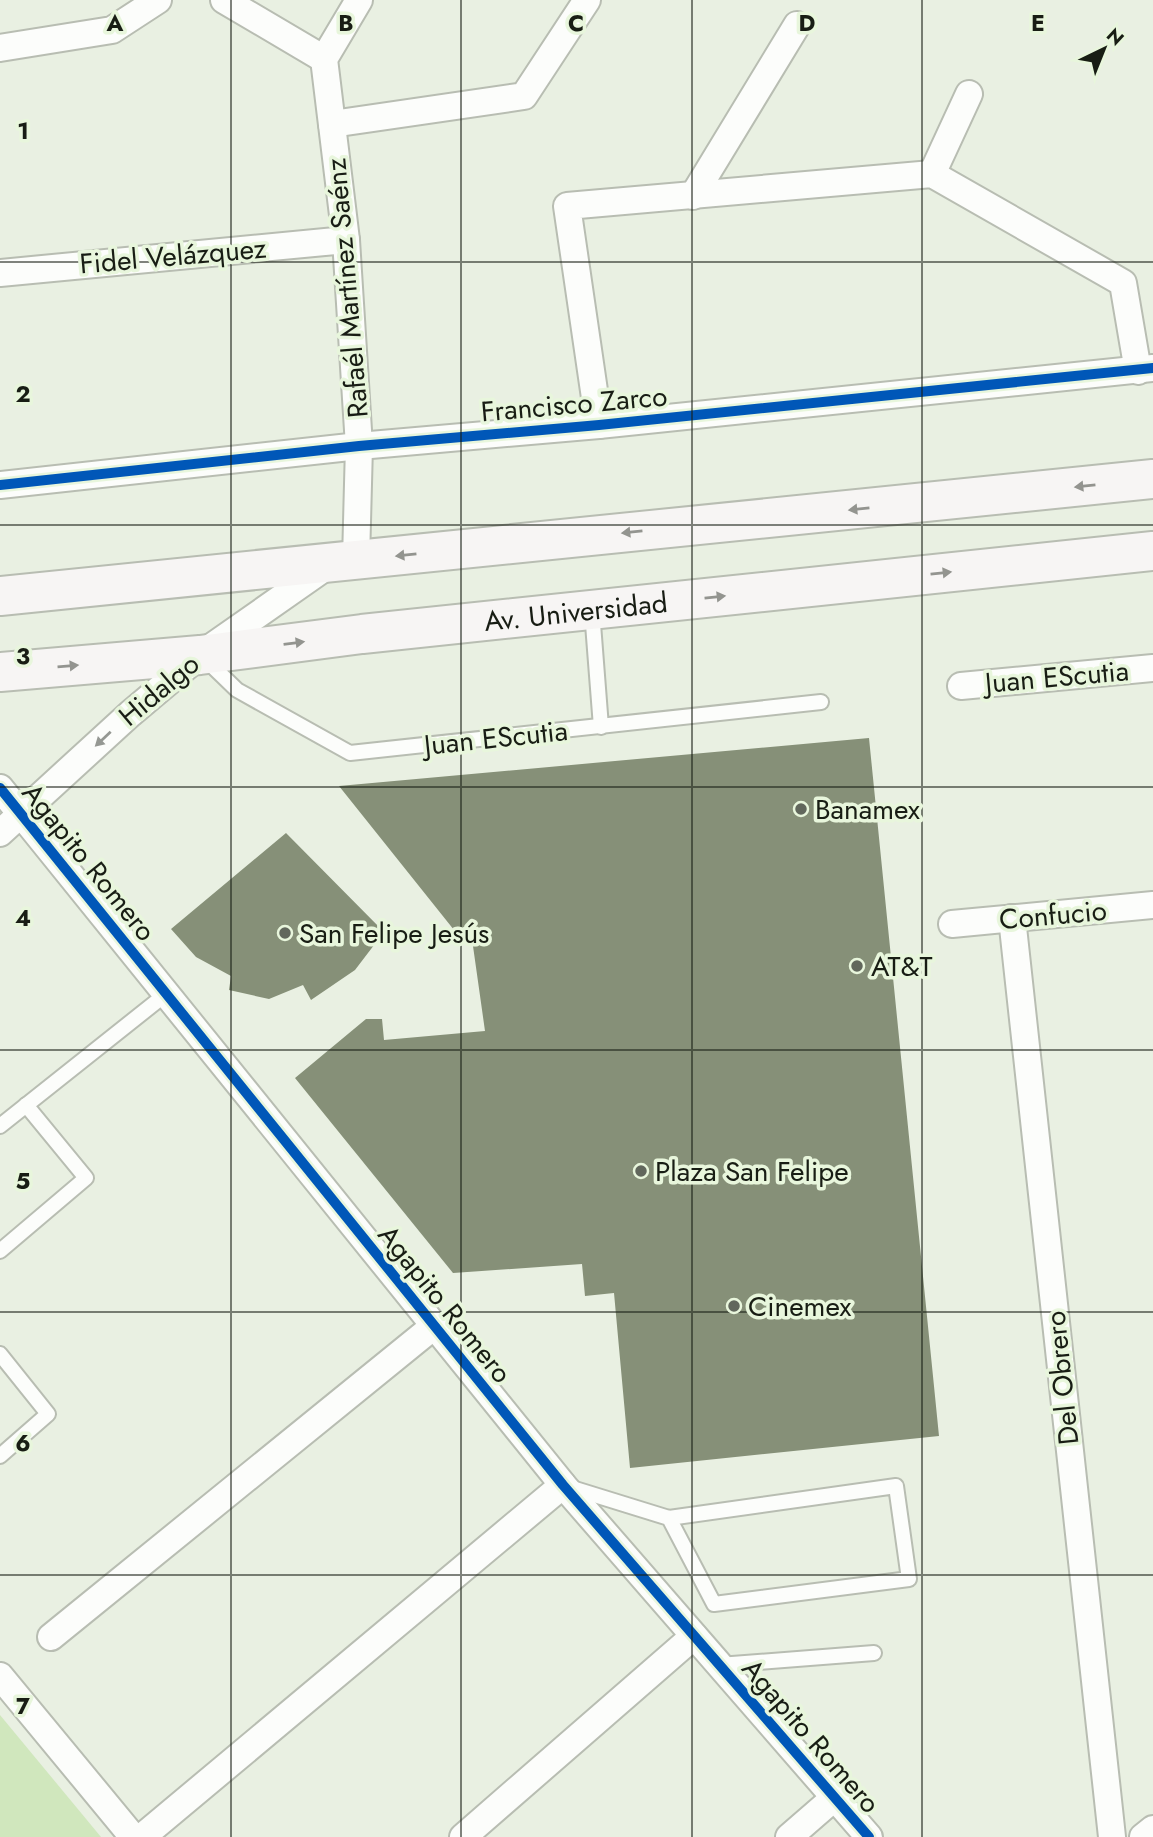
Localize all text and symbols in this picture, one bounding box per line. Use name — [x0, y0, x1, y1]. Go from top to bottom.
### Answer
text: A — [106, 6, 124, 40]
text: B — [338, 6, 354, 40]
text: C — [568, 6, 584, 40]
text: D — [799, 6, 816, 40]
text: E — [1031, 6, 1045, 40]
north arrow — [1069, 14, 1139, 84]
text: N — [1101, 22, 1130, 52]
text: 1 — [17, 114, 29, 148]
street label: Rafaél Martínez Saénz — [315, 156, 379, 420]
street label: Fidel Velázquez — [78, 227, 268, 285]
street label: Francisco Zarco — [479, 375, 669, 433]
text: 2 — [15, 377, 31, 411]
one-way arrow — [1074, 480, 1096, 491]
one-way arrow — [848, 503, 870, 514]
one-way arrow — [621, 527, 643, 538]
one-way arrow — [395, 550, 417, 561]
one-way arrow — [931, 567, 953, 578]
street label: Av. Universidad — [482, 582, 669, 642]
one-way arrow — [704, 591, 726, 602]
one-way arrow — [283, 637, 305, 648]
text: 3 — [16, 639, 30, 673]
street label: Hidalgo — [110, 644, 208, 736]
street label: Juan EScutia — [979, 650, 1131, 704]
one-way arrow — [57, 660, 79, 671]
street label: Juan EScutia — [418, 710, 570, 766]
one-way arrow — [94, 731, 112, 747]
street label: Agapito Romero — [12, 774, 166, 950]
place label: Banamex — [815, 789, 920, 830]
marker: Banamex — [793, 801, 809, 817]
street label: Confucio — [997, 890, 1109, 940]
text: 4 — [15, 901, 31, 935]
place label: San Felipe Jesús — [299, 913, 489, 954]
marker: San Felipe Jesús — [277, 925, 293, 941]
place label: AT&T — [871, 946, 932, 987]
marker: AT&T — [849, 958, 865, 974]
place label: Plaza San Felipe — [655, 1151, 849, 1192]
marker: Plaza San Felipe — [633, 1163, 649, 1179]
text: 5 — [16, 1164, 30, 1198]
street label: Agapito Romero — [368, 1216, 522, 1392]
place label: Cinemex — [748, 1286, 851, 1327]
marker: Cinemex — [726, 1298, 742, 1314]
street label: Del Obrero — [1035, 1309, 1089, 1447]
text: 6 — [15, 1426, 31, 1460]
street label: Agapito Romero — [732, 1650, 890, 1822]
text: 7 — [16, 1689, 30, 1723]

